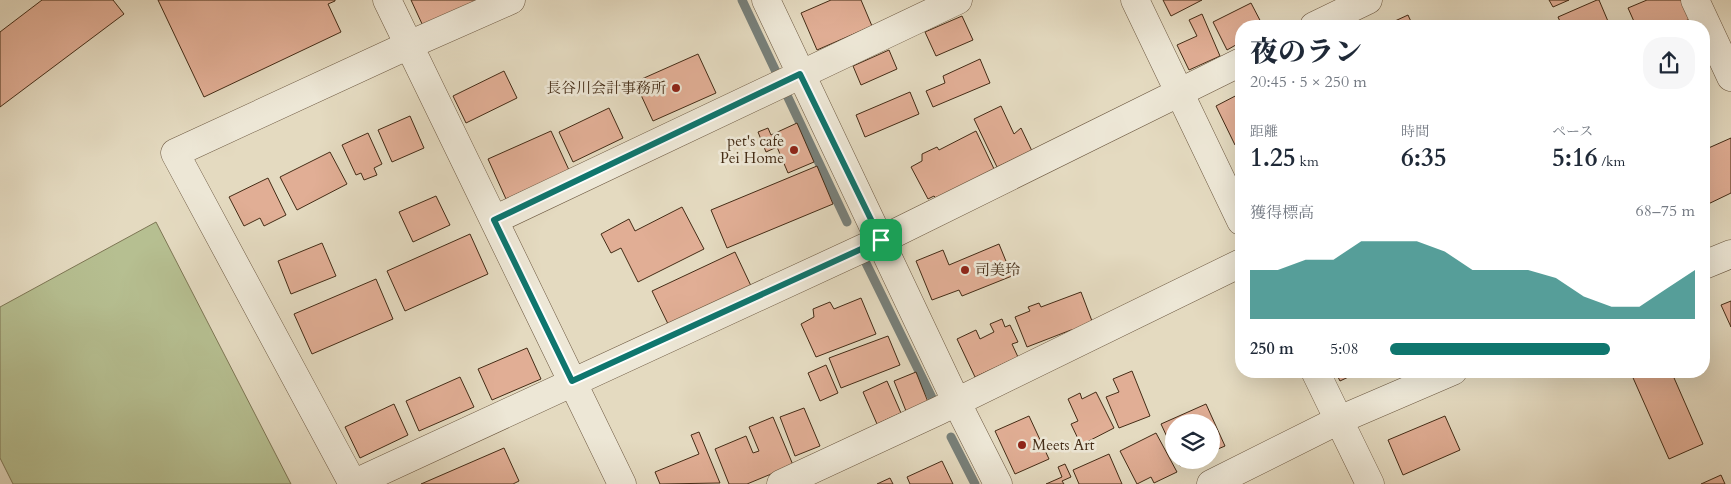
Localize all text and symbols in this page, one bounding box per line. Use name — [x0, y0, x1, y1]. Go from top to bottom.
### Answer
text: 夜のラン — [1250, 33, 1362, 71]
button: share — [1643, 37, 1695, 89]
text: 20:45 · 5 × 250 m — [1250, 71, 1367, 93]
place label: 長谷川会計事務所 — [546, 78, 666, 98]
marker: 長谷川会計事務所 — [670, 82, 682, 94]
text: 距離 — [1250, 122, 1278, 141]
text: 時間 — [1401, 122, 1429, 141]
text: ペース — [1552, 122, 1593, 141]
place label: pet's cafe Pei Home — [720, 131, 784, 168]
text: 1.25 — [1250, 141, 1296, 175]
text: 6:35 — [1401, 141, 1447, 175]
text: 5:16 — [1552, 141, 1598, 175]
marker: pet's cafe Pei Home — [788, 144, 800, 156]
text: km — [1296, 152, 1319, 171]
text: /km — [1598, 152, 1625, 171]
text: 68–75 m — [1636, 200, 1695, 222]
text: 獲得標高 — [1250, 202, 1314, 224]
pin — [860, 219, 902, 261]
icon: arrive — [867, 226, 895, 254]
place label: 司美玲 — [975, 260, 1020, 280]
marker: 司美玲 — [959, 264, 971, 276]
text: 250 m — [1250, 338, 1294, 360]
text: 5:08 — [1330, 338, 1359, 360]
map controls — [1165, 414, 1220, 469]
button: layers — [1165, 414, 1220, 469]
place label: Meets Art — [1032, 435, 1095, 455]
marker: Meets Art — [1016, 439, 1028, 451]

